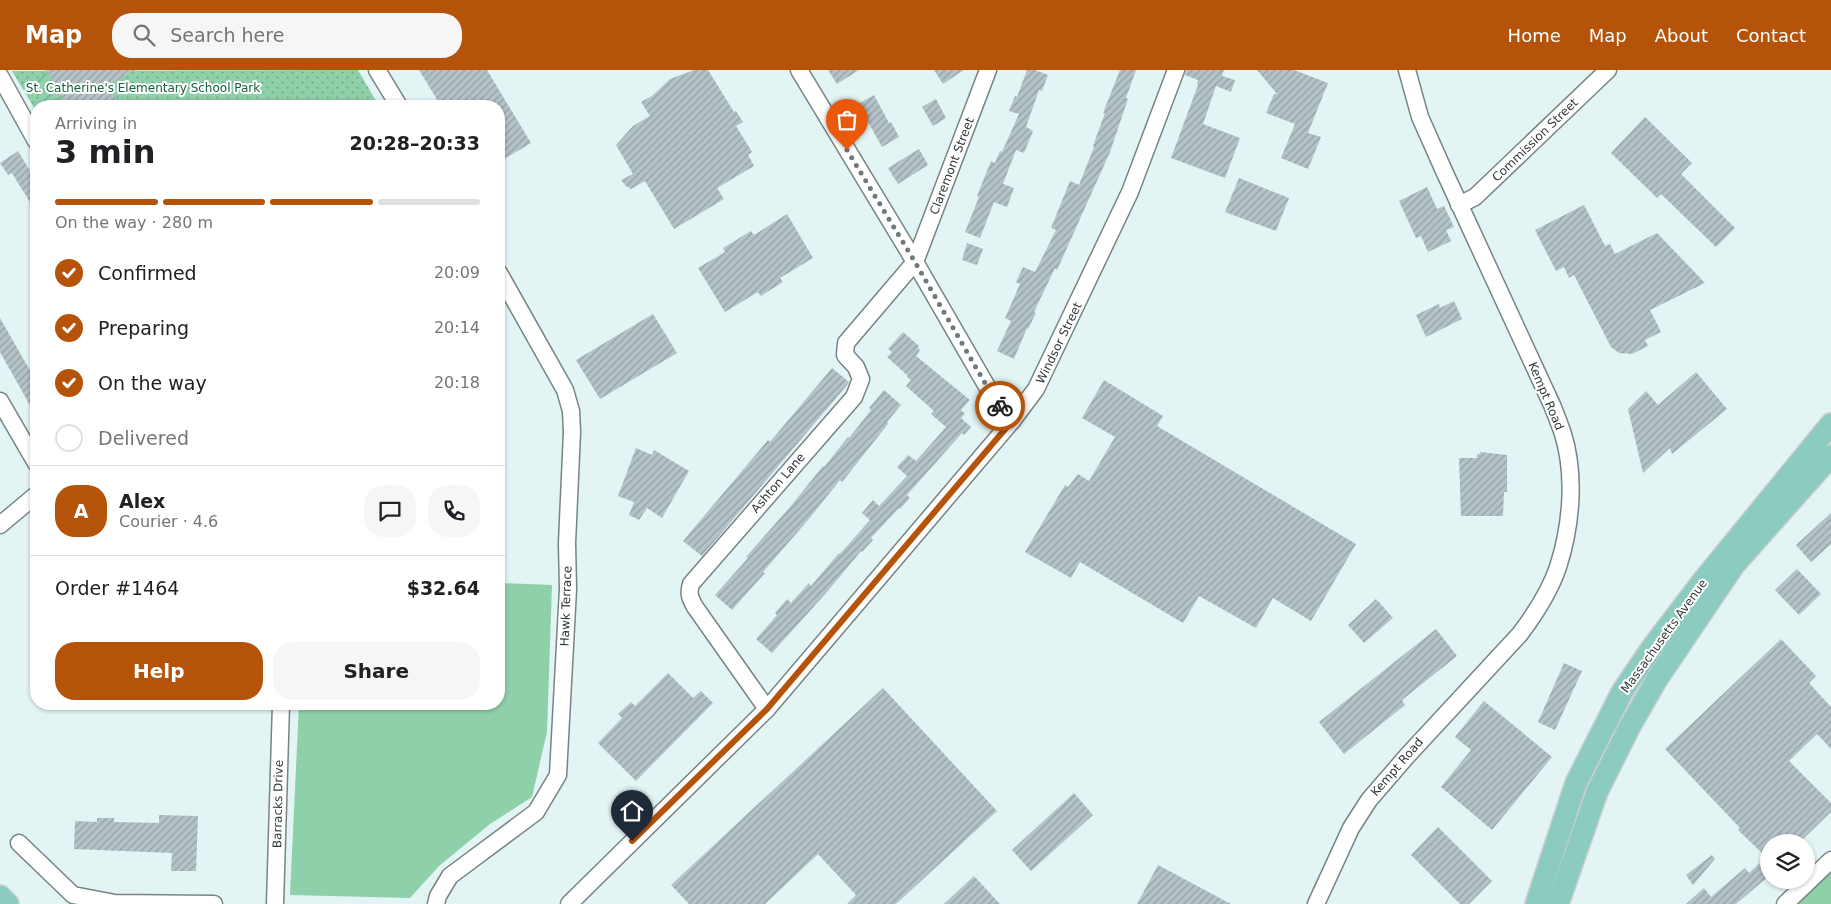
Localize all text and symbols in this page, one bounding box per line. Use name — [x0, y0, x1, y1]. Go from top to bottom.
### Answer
search box — [112, 13, 462, 58]
text: Map — [25, 21, 82, 49]
icon: search — [130, 21, 158, 49]
text: Search here — [170, 24, 284, 46]
text: Home — [1508, 25, 1561, 46]
text: Map — [1589, 25, 1627, 46]
text: About — [1655, 25, 1708, 46]
text: Contact — [1736, 25, 1806, 46]
park label: St. Catherine's Elementary School Park — [26, 81, 260, 95]
street label: Commission Street — [1489, 95, 1581, 184]
pin — [826, 99, 868, 150]
icon: bag — [833, 106, 861, 134]
text: Arriving in — [55, 114, 137, 133]
street label: Claremont Street — [927, 115, 977, 216]
text: 20:28–20:33 — [350, 132, 480, 154]
text: 3 min — [55, 133, 156, 171]
text: On the way · 280 m — [55, 213, 213, 232]
icon: check — [55, 259, 83, 287]
text: Confirmed — [98, 262, 197, 284]
text: 20:09 — [434, 263, 480, 282]
street label: Windsor Street — [1033, 300, 1085, 386]
icon: check — [55, 314, 83, 342]
text: Preparing — [98, 317, 189, 339]
text: 20:14 — [434, 318, 480, 337]
street label: Kempt Road — [1525, 360, 1567, 432]
icon: check — [55, 369, 83, 397]
text: On the way — [98, 372, 207, 394]
text: 20:18 — [434, 373, 480, 392]
courier — [975, 381, 1025, 431]
icon: bike — [986, 392, 1014, 420]
text: Delivered — [98, 427, 189, 449]
street label: Ashton Lane — [748, 450, 808, 516]
button: chat — [364, 485, 416, 537]
button: phone — [428, 485, 480, 537]
text: Alex — [119, 490, 165, 512]
text: A — [74, 500, 88, 522]
text: Courier · 4.6 — [119, 512, 218, 531]
street label: Hawk Terrace — [558, 565, 574, 647]
street label: Massachusetts Avenue — [1618, 576, 1710, 696]
text: Order #1464 — [55, 577, 179, 599]
text: $32.64 — [407, 577, 480, 599]
button: Help — [55, 642, 263, 700]
button: Share — [273, 642, 480, 700]
street label: Kempt Road — [1368, 735, 1426, 799]
street label: Barracks Drive — [270, 760, 286, 848]
pin — [611, 790, 653, 841]
icon: home — [618, 797, 646, 825]
map controls — [1760, 834, 1815, 889]
button: layers — [1760, 834, 1815, 889]

